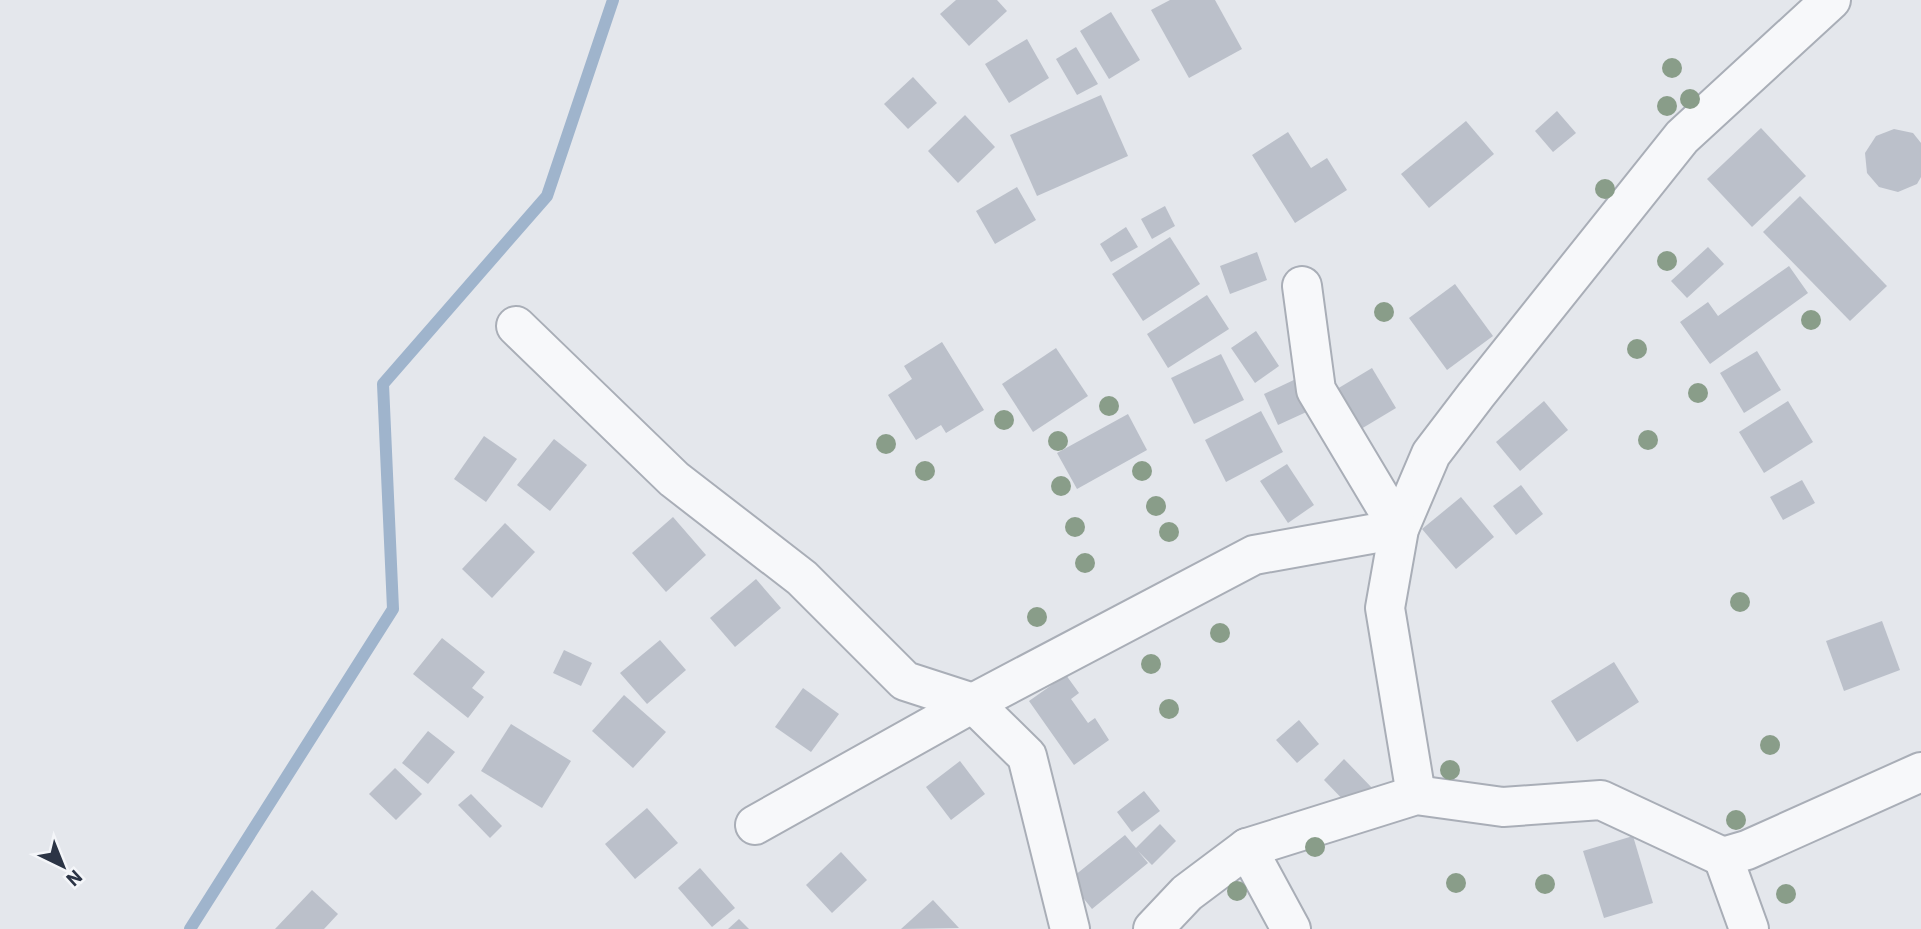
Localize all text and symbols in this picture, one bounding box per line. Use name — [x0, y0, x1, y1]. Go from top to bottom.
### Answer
north arrow — [28, 831, 98, 901]
text: N — [61, 865, 88, 892]

